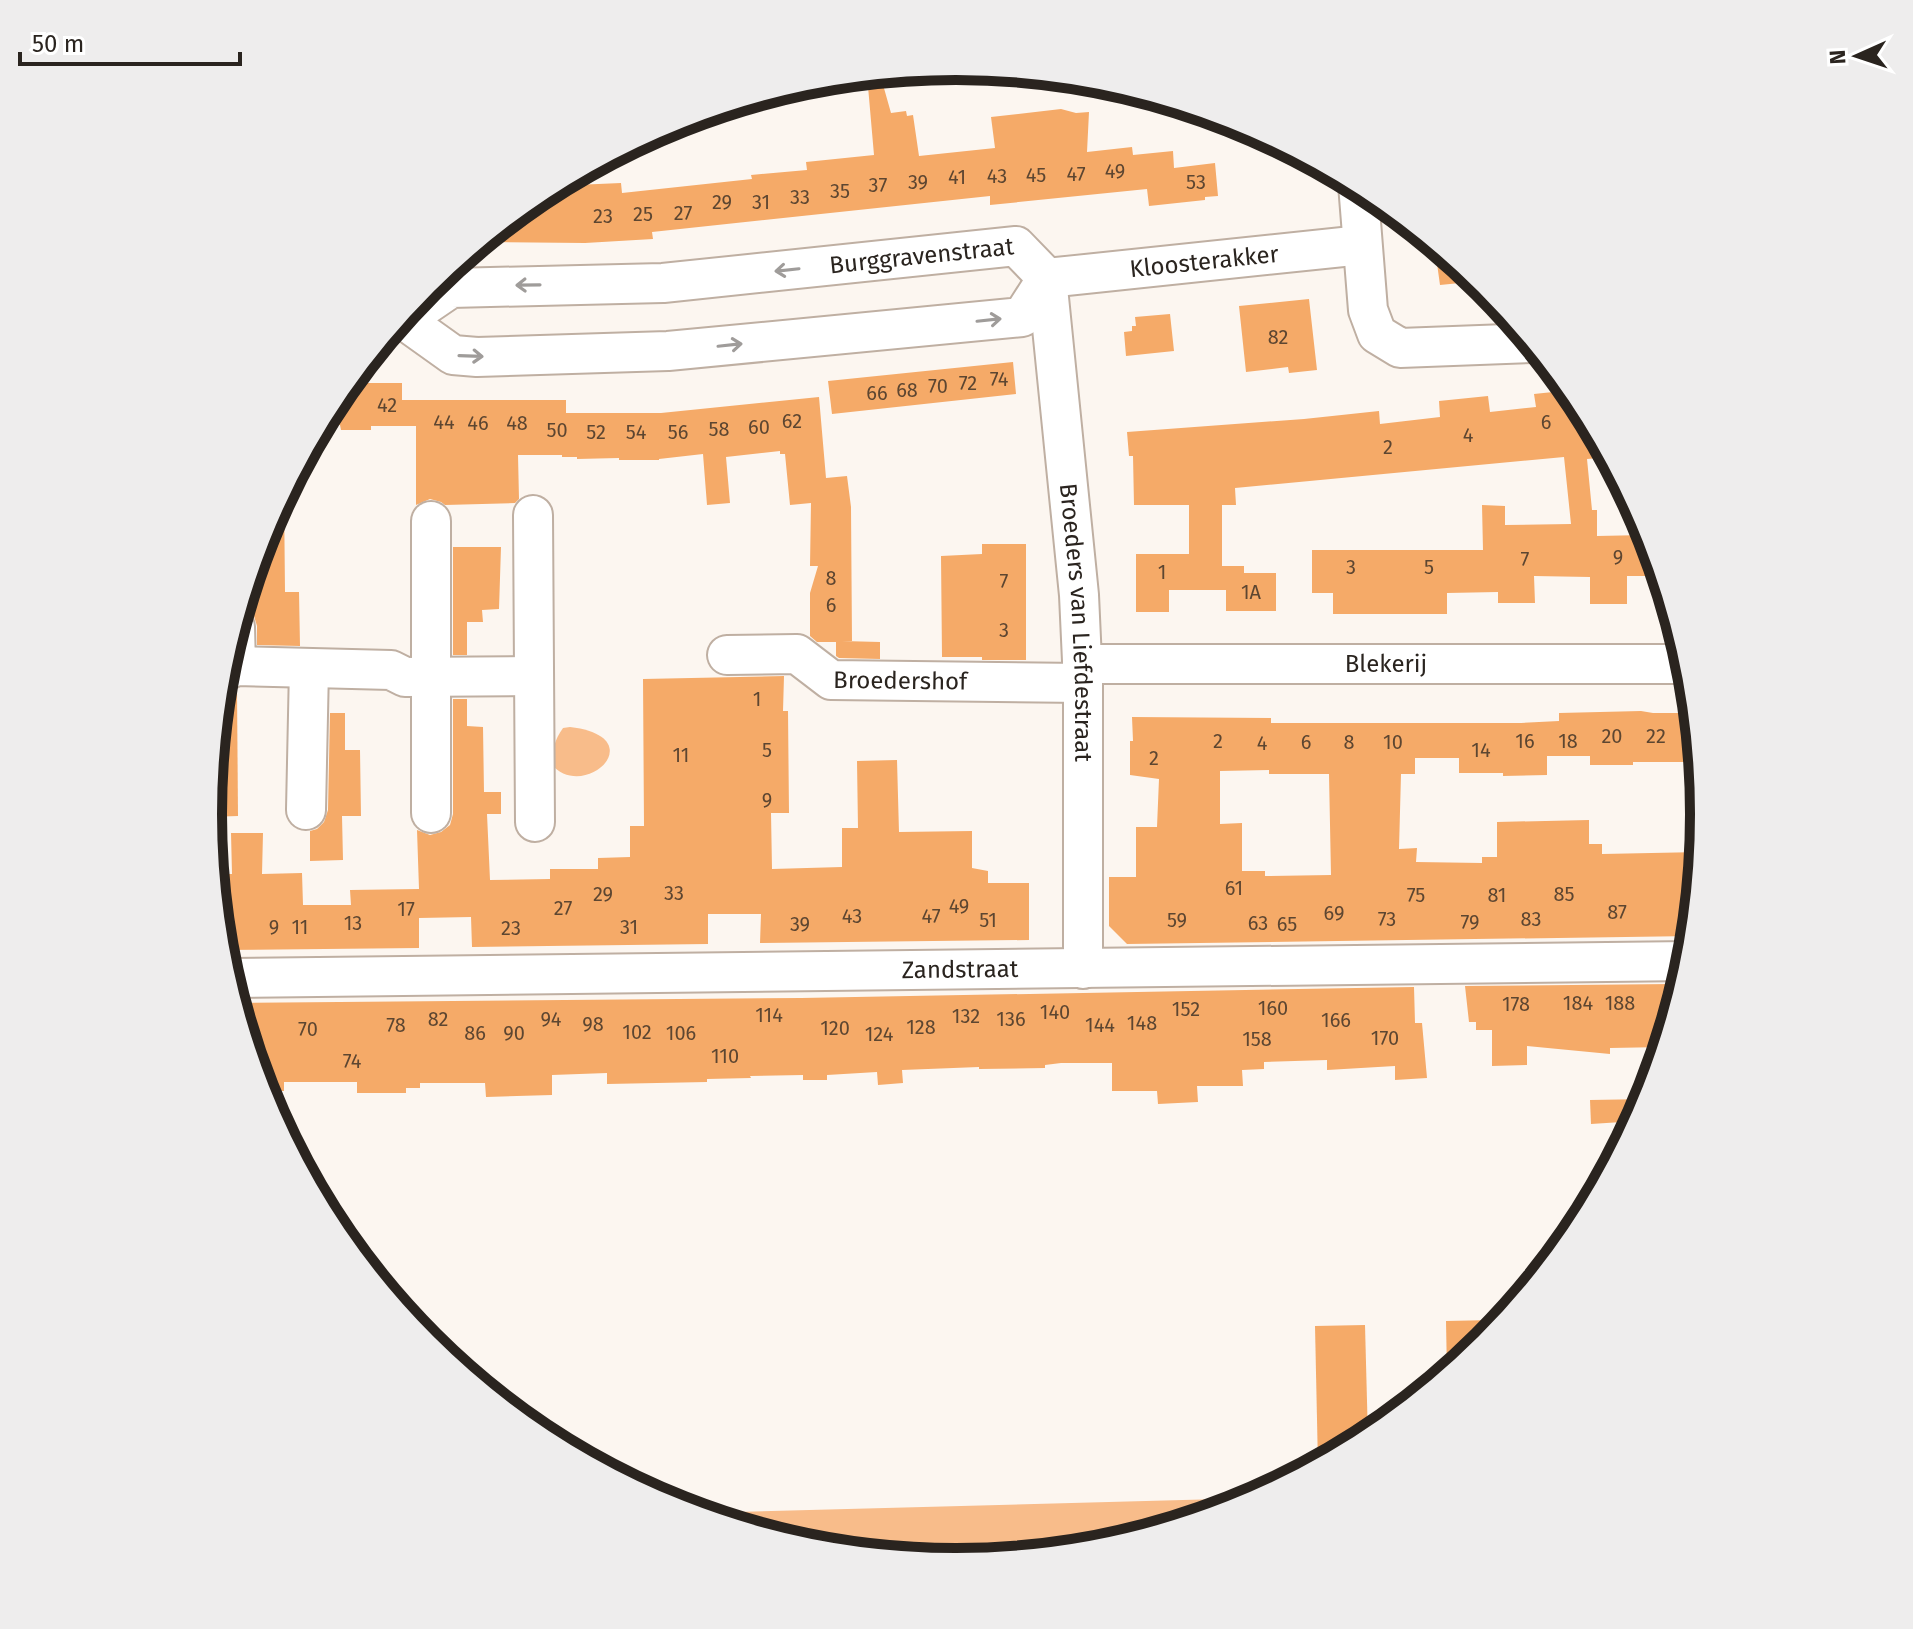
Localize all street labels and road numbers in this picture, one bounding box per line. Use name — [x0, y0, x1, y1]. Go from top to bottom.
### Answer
street label: Burggravenstraat — [828, 232, 1016, 279]
street label: Kloosterakker — [1128, 240, 1281, 283]
street label: Broeders van Liefdestraat — [1054, 482, 1097, 762]
street label: Blekerij — [1345, 650, 1427, 678]
street label: Broedershof — [833, 666, 969, 696]
street label: Zandstraat — [901, 955, 1019, 984]

